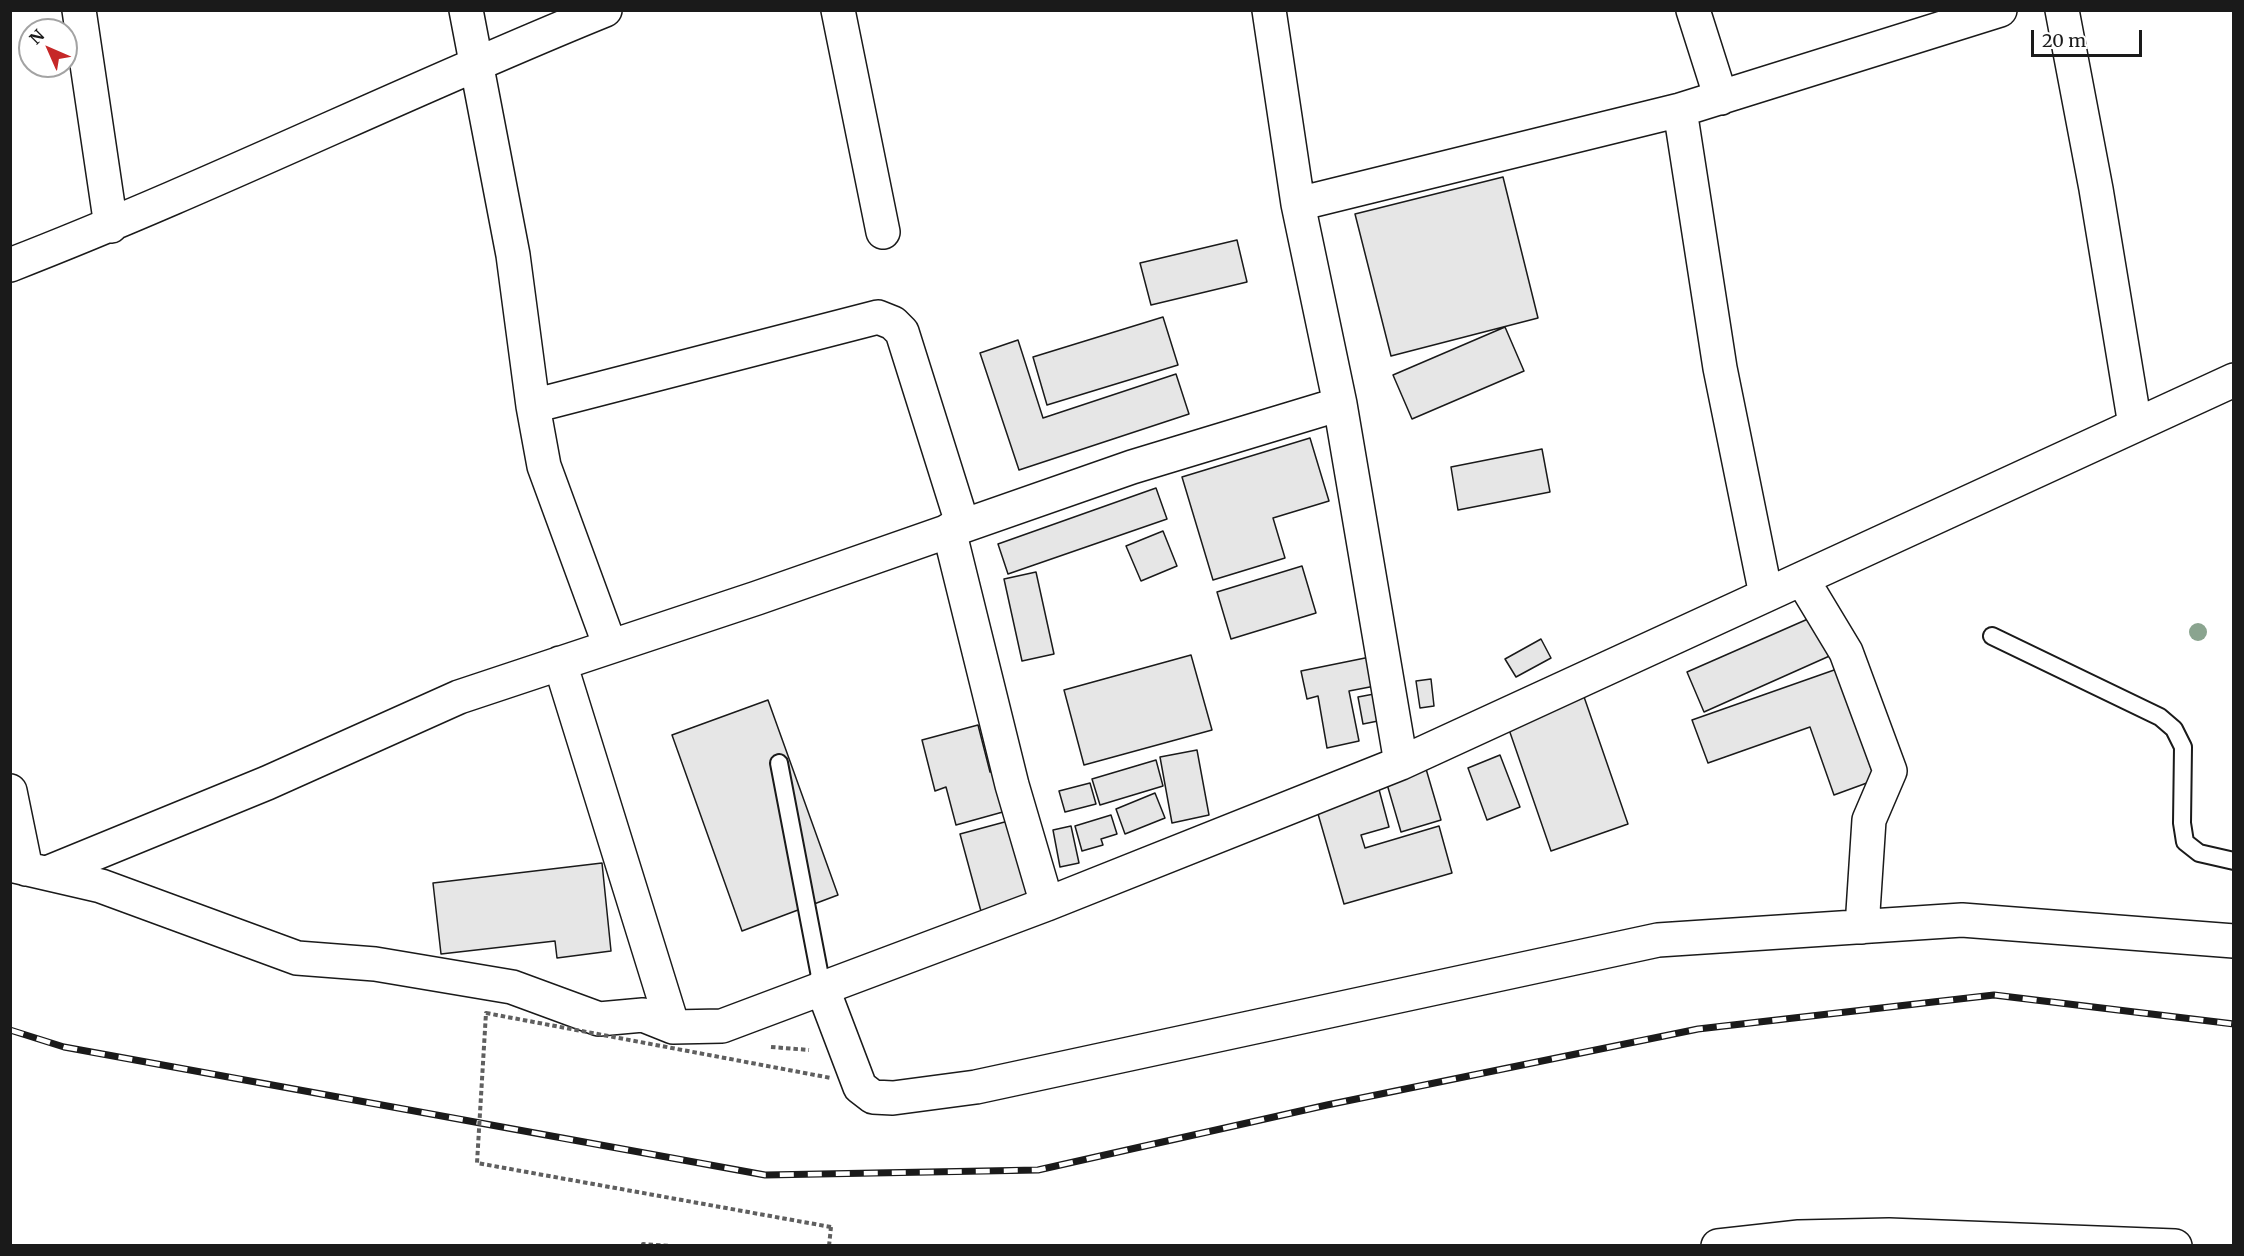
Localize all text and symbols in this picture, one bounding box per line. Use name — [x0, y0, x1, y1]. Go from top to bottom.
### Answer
north arrow — [18, 18, 78, 78]
scale bar — [2034, 18, 2145, 56]
text: N — [25, 25, 48, 48]
text: 20 m — [2042, 29, 2086, 52]

